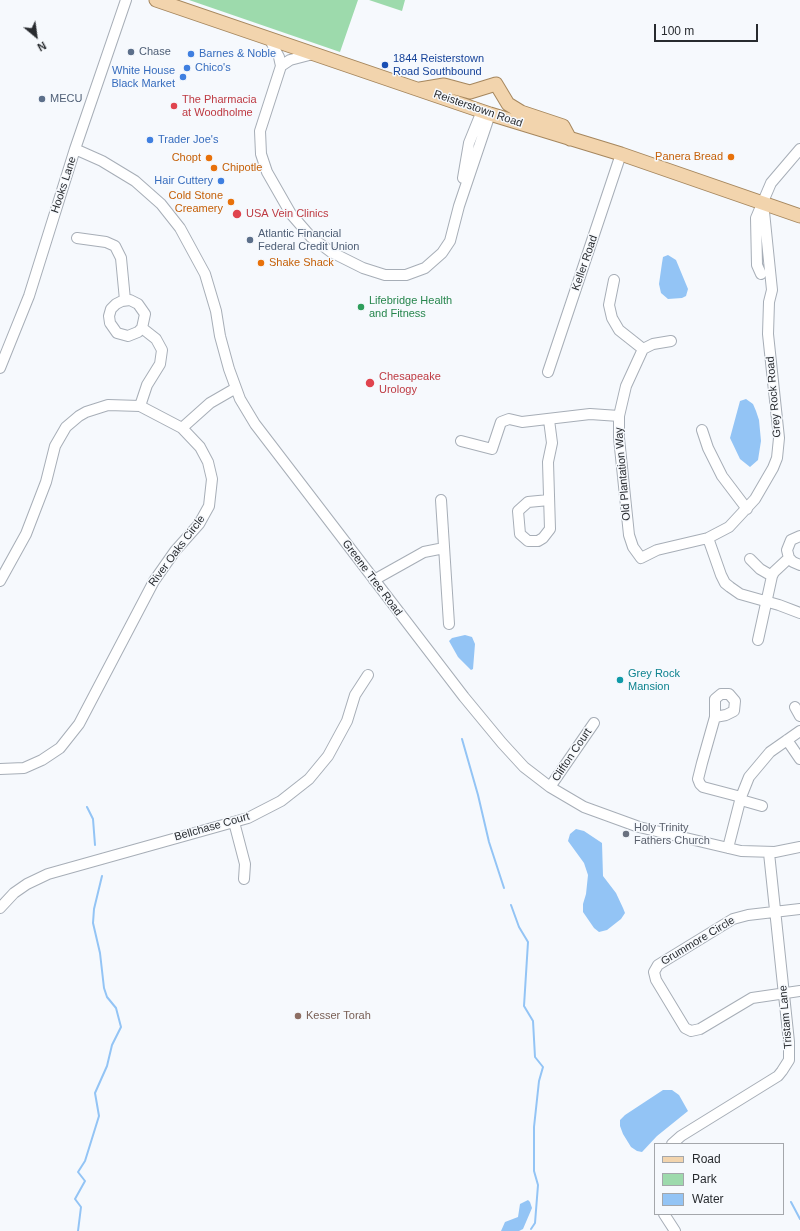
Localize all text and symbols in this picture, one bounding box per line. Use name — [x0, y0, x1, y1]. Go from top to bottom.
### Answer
north arrow — [16, 16, 56, 56]
scale bar — [656, 16, 760, 42]
text: 100 m — [661, 24, 694, 38]
text: N — [35, 39, 48, 54]
place label: Chase — [139, 45, 171, 59]
marker: Chase — [126, 47, 136, 57]
place label: Barnes & Noble — [199, 47, 276, 61]
marker: Barnes & Noble — [186, 49, 196, 59]
place label: 1844 Reisterstown Road Southbound — [393, 52, 484, 78]
marker: 1844 Reisterstown Road Southbound — [380, 60, 390, 70]
place label: Chico's — [195, 61, 231, 75]
marker: Chico's — [182, 63, 192, 73]
place label: White House Black Market — [111, 64, 175, 90]
marker: White House Black Market — [178, 72, 188, 82]
street label: Reisterstown Road — [432, 88, 524, 130]
place label: MECU — [50, 92, 82, 106]
place label: The Pharmacia at Woodholme — [182, 93, 257, 119]
marker: MECU — [37, 94, 47, 104]
marker: The Pharmacia at Woodholme — [169, 101, 179, 111]
place label: Trader Joe's — [158, 133, 218, 147]
marker: Trader Joe's — [145, 135, 155, 145]
place label: Panera Bread — [655, 150, 723, 164]
place label: Chopt — [172, 151, 201, 165]
marker: Panera Bread — [726, 152, 736, 162]
marker: Chopt — [204, 153, 214, 163]
street label: Hooks Lane — [49, 155, 79, 215]
place label: Chipotle — [222, 161, 262, 175]
marker: Chipotle — [209, 163, 219, 173]
place label: Hair Cuttery — [154, 174, 213, 188]
marker: Hair Cuttery — [216, 176, 226, 186]
place label: Cold Stone Creamery — [169, 189, 223, 215]
marker: Cold Stone Creamery — [226, 197, 236, 207]
place label: USA Vein Clinics — [246, 207, 329, 221]
marker: USA Vein Clinics — [231, 208, 243, 220]
place label: Atlantic Financial Federal Credit Union — [258, 227, 359, 253]
street label: Keller Road — [569, 234, 601, 292]
marker: Atlantic Financial Federal Credit Union — [245, 235, 255, 245]
place label: Shake Shack — [269, 256, 334, 270]
marker: Shake Shack — [256, 258, 266, 268]
place label: Lifebridge Health and Fitness — [369, 294, 452, 320]
marker: Lifebridge Health and Fitness — [356, 302, 366, 312]
street label: Grey Rock Road — [764, 356, 784, 438]
place label: Chesapeake Urology — [379, 370, 441, 396]
marker: Chesapeake Urology — [364, 377, 376, 389]
street label: Old Plantation Way — [612, 427, 634, 521]
street label: River Oaks Circle — [146, 513, 208, 589]
street label: Greene Tree Road — [339, 538, 405, 618]
place label: Grey Rock Mansion — [628, 667, 680, 693]
marker: Grey Rock Mansion — [615, 675, 625, 685]
street label: Clifton Court — [549, 726, 595, 784]
street label: Bellchase Court — [173, 810, 251, 844]
place label: Holy Trinity Fathers Church — [634, 821, 710, 847]
marker: Holy Trinity Fathers Church — [621, 829, 631, 839]
street label: Grummore Circle — [659, 914, 737, 968]
street label: Tristam Lane — [777, 985, 795, 1049]
place label: Kesser Torah — [306, 1009, 371, 1023]
marker: Kesser Torah — [293, 1011, 303, 1021]
legend — [654, 1143, 784, 1215]
text: Road — [692, 1152, 721, 1166]
text: Park — [692, 1172, 717, 1186]
text: Water — [692, 1192, 724, 1206]

